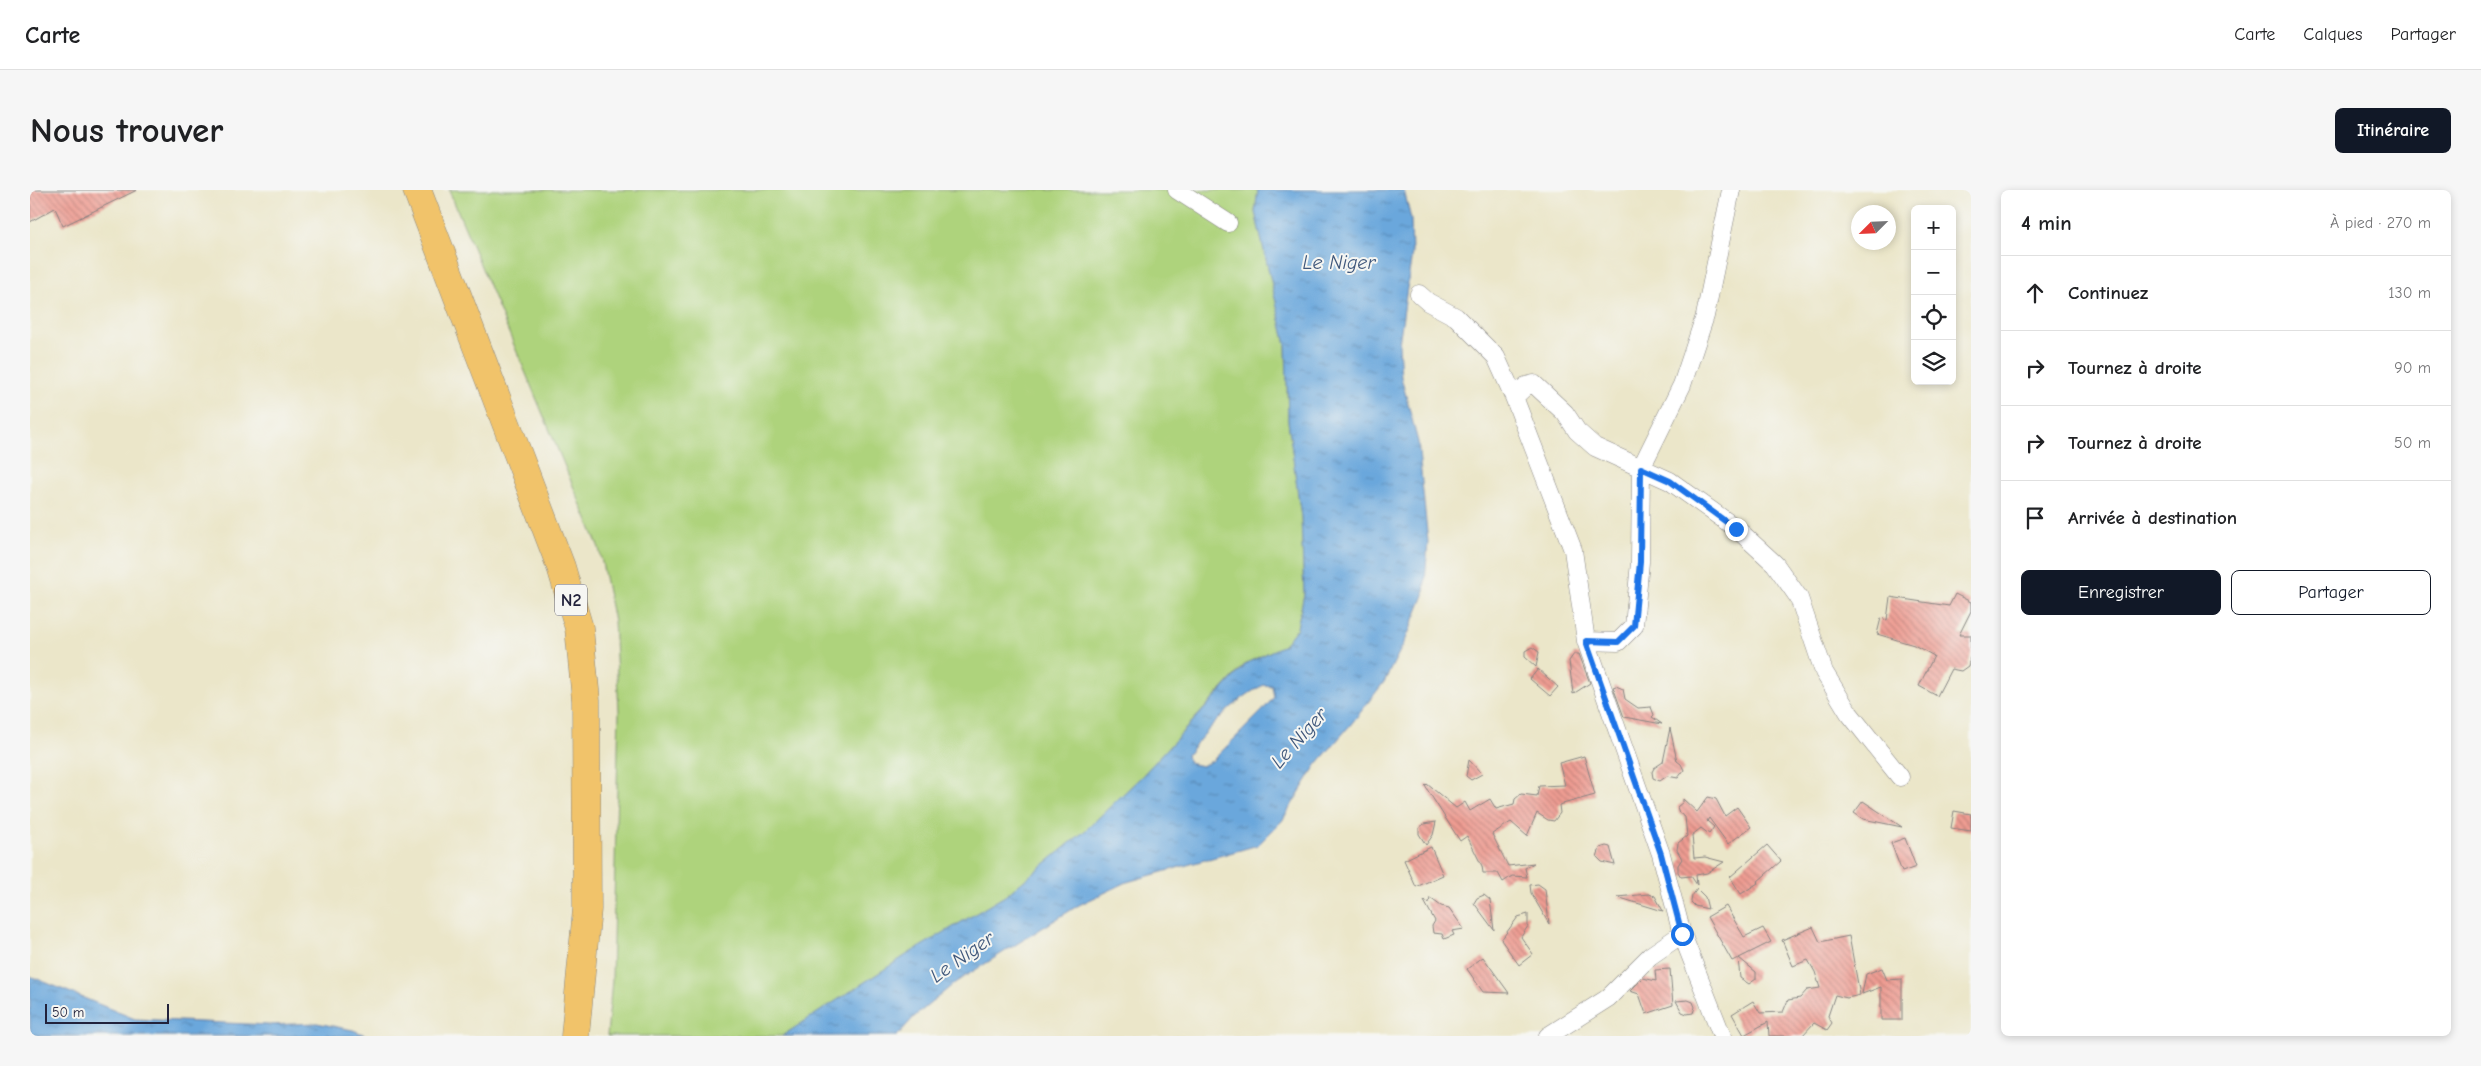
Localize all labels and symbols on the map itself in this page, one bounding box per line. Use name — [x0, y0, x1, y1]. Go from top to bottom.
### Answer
north arrow — [1851, 205, 1896, 250]
water label: Le Niger — [1303, 251, 1376, 274]
route end — [1725, 518, 1748, 541]
road number: N2 — [555, 584, 587, 616]
water label: Le Niger — [1266, 702, 1333, 773]
route start — [1671, 923, 1694, 946]
water label: Le Niger — [926, 926, 999, 987]
scale bar — [45, 1001, 169, 1024]

